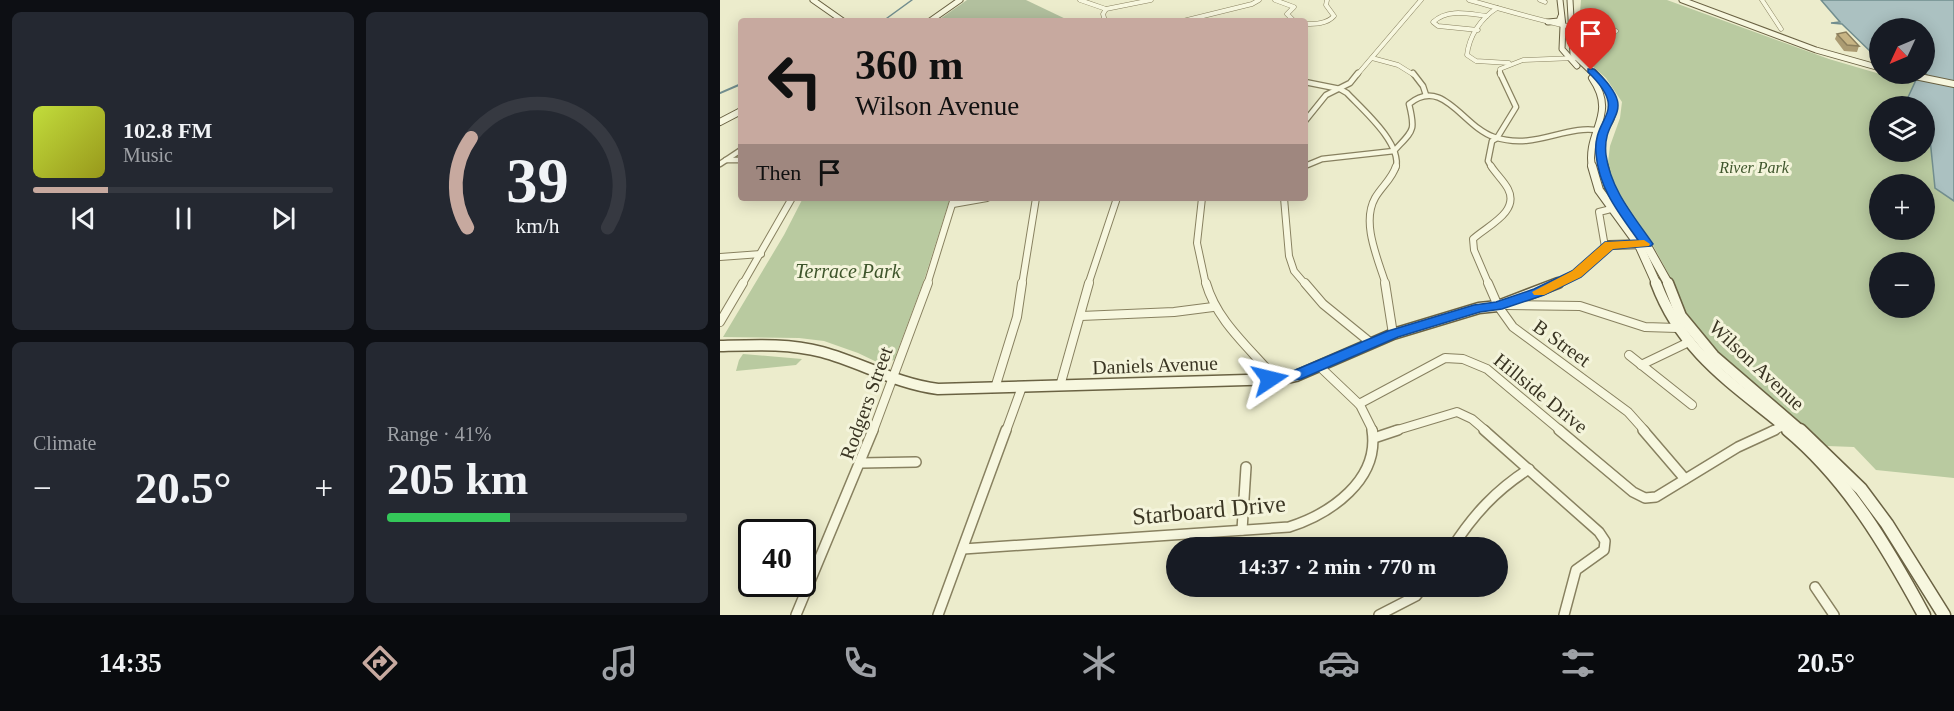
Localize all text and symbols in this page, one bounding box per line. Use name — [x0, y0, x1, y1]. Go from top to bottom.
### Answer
pin — [1565, 8, 1616, 70]
icon: arrive — [1574, 17, 1607, 50]
north arrow — [1869, 18, 1935, 84]
map controls — [1869, 18, 1935, 318]
icon: left — [756, 42, 834, 120]
text: 360 m — [855, 42, 964, 88]
text: Wilson Avenue — [855, 91, 1019, 121]
button: layers — [1869, 96, 1935, 162]
text: 102.8 FM — [123, 118, 212, 143]
text: Music — [123, 144, 173, 166]
text: 39 — [506, 146, 568, 215]
icon: arrive — [813, 156, 846, 189]
park label: River Park — [1718, 159, 1790, 176]
text: Then — [756, 160, 801, 185]
button: + — [1869, 174, 1935, 240]
icon: previous — [67, 202, 100, 235]
icon: pause — [167, 202, 200, 235]
icon: next — [267, 202, 300, 235]
text: km/h — [515, 214, 559, 238]
button: − — [1869, 252, 1935, 318]
park label: Terrace Park — [795, 260, 902, 282]
street label: B Street — [1529, 315, 1595, 371]
street label: Wilson Avenue — [1705, 315, 1809, 415]
street label: Rodgers Street — [835, 343, 898, 463]
position arrow — [1238, 347, 1302, 411]
street label: Hillside Drive — [1490, 349, 1592, 437]
street label: Daniels Avenue — [1092, 352, 1218, 378]
text: Range · 41% — [387, 423, 491, 445]
text: Climate — [33, 432, 96, 454]
text: 205 km — [387, 454, 528, 504]
text: 20.5° — [135, 463, 231, 513]
text: − — [33, 470, 52, 506]
text: + — [314, 470, 333, 506]
street label: Starboard Drive — [1131, 490, 1287, 530]
speed limit sign: 40 — [738, 519, 816, 597]
text: 14:37 · 2 min · 770 m — [1238, 554, 1436, 579]
icon: directions — [359, 642, 401, 684]
icon: music — [599, 642, 641, 684]
icon: phone — [839, 642, 881, 684]
icon: climate — [1078, 642, 1120, 684]
icon: car — [1318, 642, 1360, 684]
icon: filters — [1557, 642, 1599, 684]
text: 14:35 — [99, 648, 162, 678]
text: 20.5° — [1797, 648, 1855, 678]

